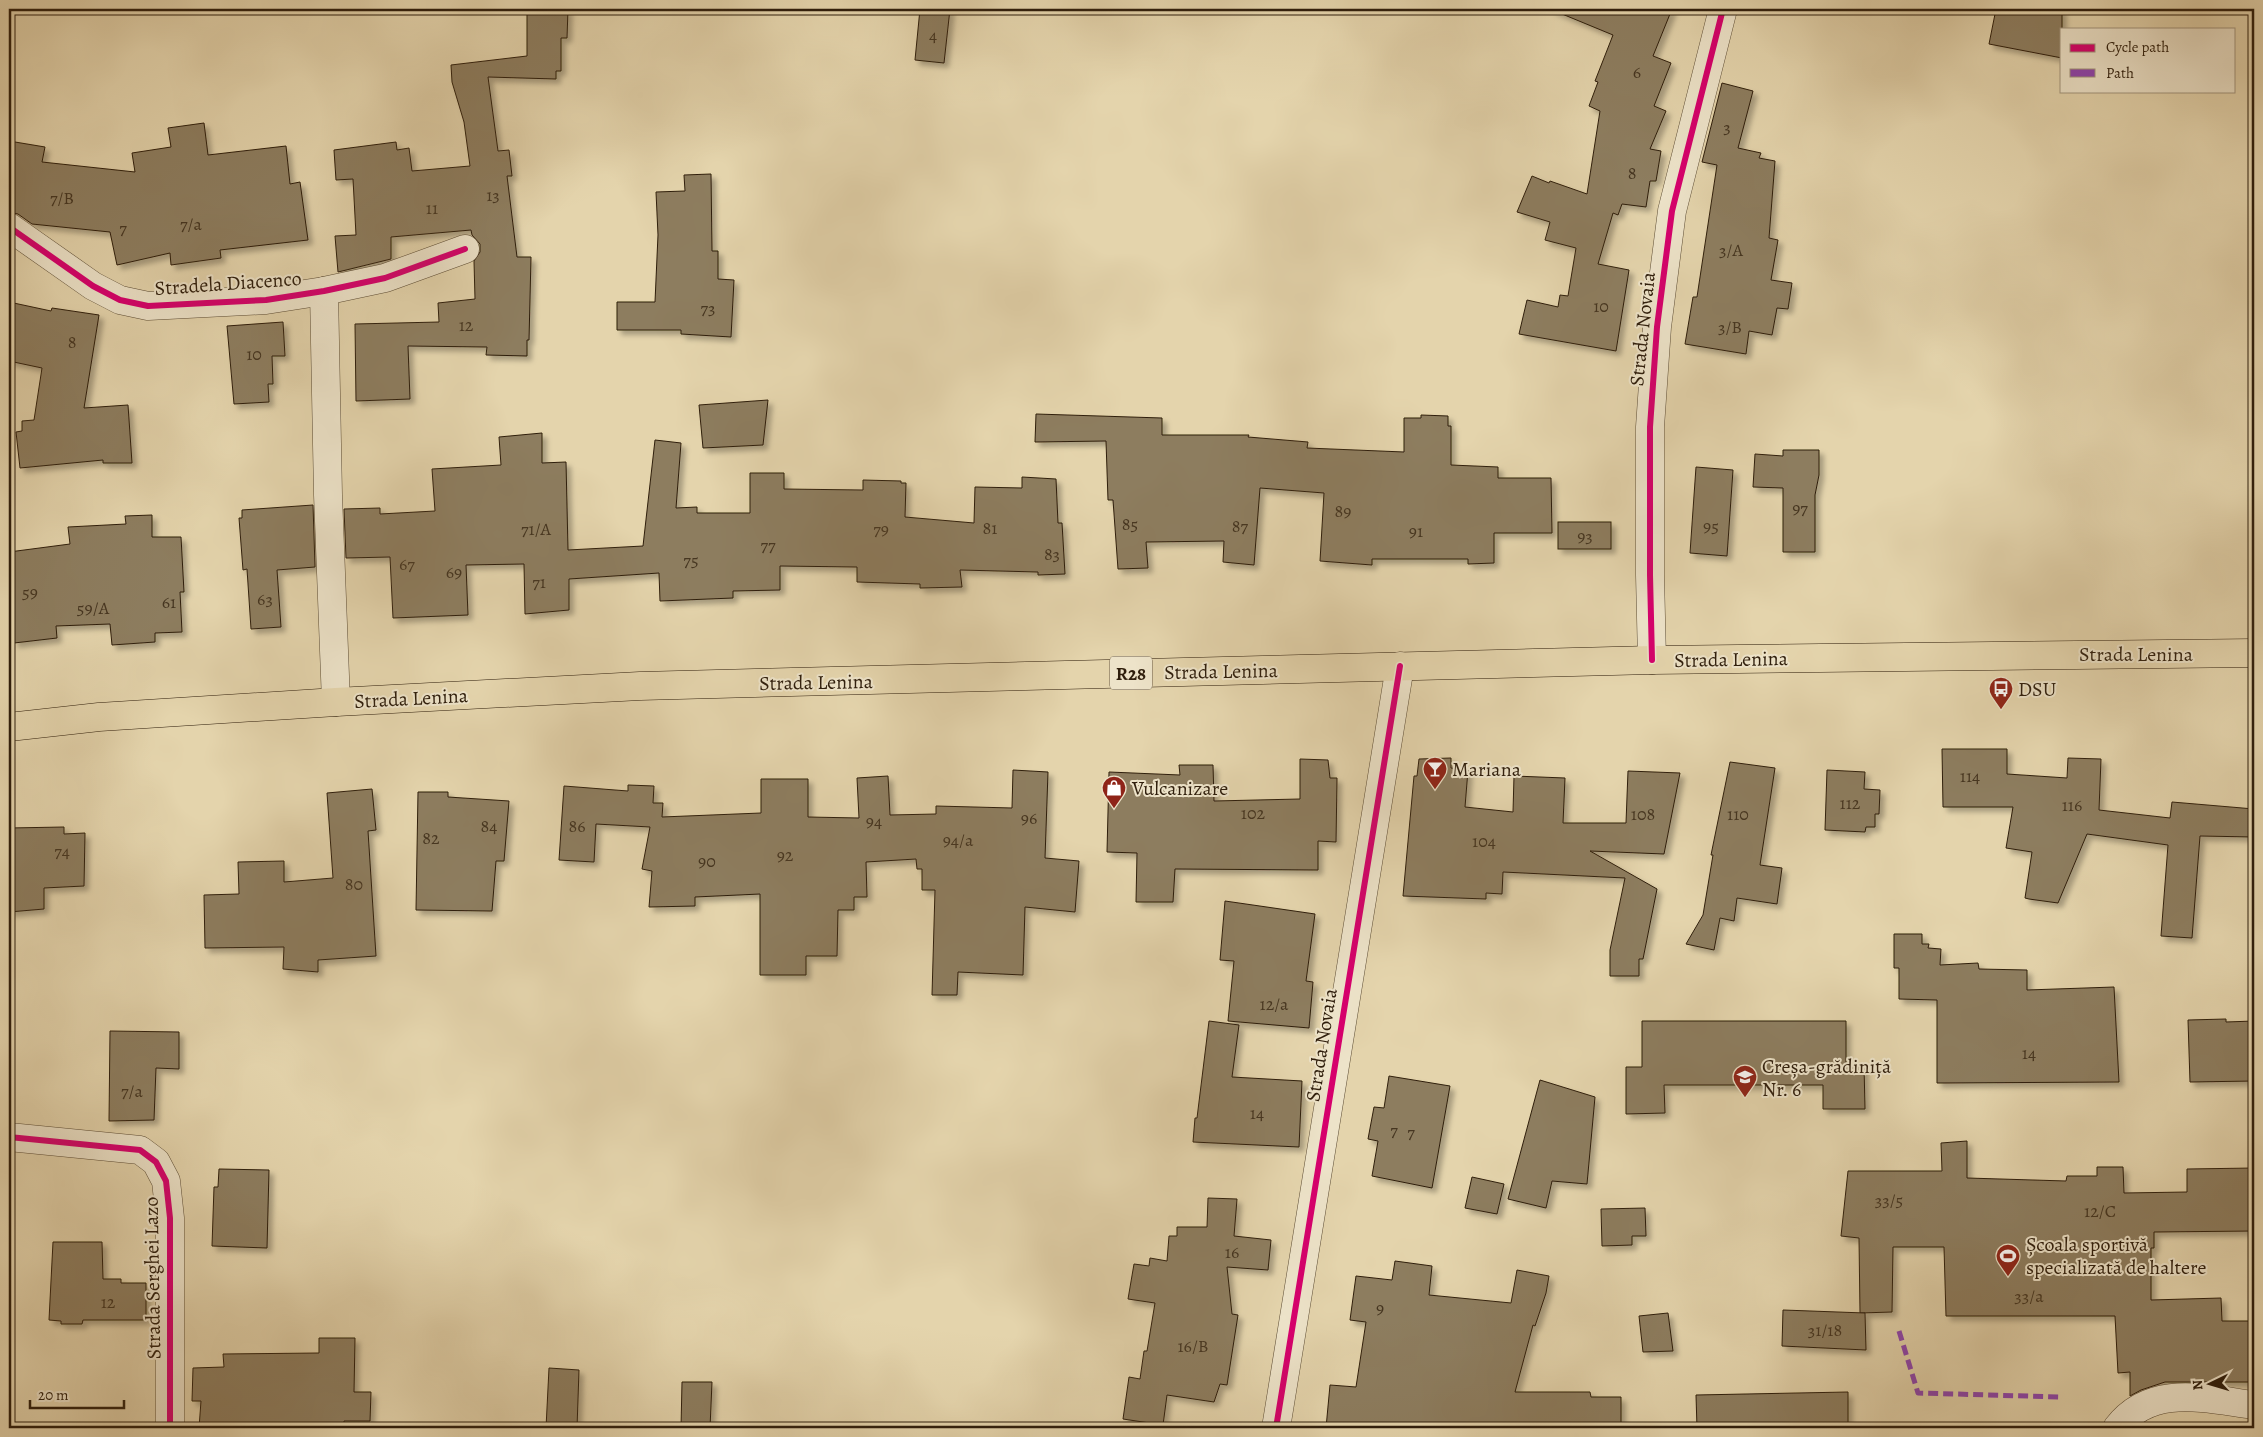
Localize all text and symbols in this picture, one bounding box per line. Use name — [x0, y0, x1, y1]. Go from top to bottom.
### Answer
house number: 4 — [929, 23, 937, 47]
legend — [2060, 28, 2236, 92]
text: Cycle path — [2106, 37, 2169, 57]
house number: 6 — [1633, 60, 1641, 84]
text: Path — [2106, 63, 2134, 83]
house number: 3 — [1723, 115, 1731, 139]
house number: 8 — [1628, 161, 1636, 185]
house number: 13 — [486, 183, 500, 207]
house number: 7/B — [50, 186, 74, 210]
house number: 11 — [426, 196, 438, 220]
house number: 7/a — [180, 212, 203, 236]
house number: 7 — [119, 216, 127, 240]
house number: 3/A — [1719, 238, 1743, 262]
street label: Stradela Diacenco — [154, 265, 302, 302]
street label: Strada Novaia — [1623, 270, 1662, 387]
house number: 10 — [1593, 294, 1609, 318]
house number: 73 — [700, 296, 716, 320]
house number: 12 — [459, 313, 474, 337]
house number: 3/B — [1718, 315, 1742, 339]
house number: 8 — [68, 330, 76, 354]
house number: 10 — [246, 342, 262, 366]
house number: 97 — [1792, 496, 1808, 520]
house number: 89 — [1335, 499, 1351, 523]
house number: 85 — [1122, 512, 1138, 536]
house number: 87 — [1232, 514, 1249, 538]
house number: 95 — [1703, 514, 1719, 538]
house number: 81 — [983, 516, 997, 540]
house number: 71/A — [521, 517, 552, 541]
house number: 79 — [873, 517, 889, 541]
house number: 91 — [1409, 519, 1423, 543]
house number: 93 — [1577, 524, 1593, 548]
house number: 77 — [760, 533, 776, 557]
house number: 83 — [1044, 542, 1060, 566]
house number: 75 — [683, 548, 699, 572]
house number: 67 — [399, 552, 415, 576]
house number: 69 — [446, 560, 462, 584]
house number: 71 — [532, 570, 546, 594]
house number: 59 — [22, 580, 38, 604]
house number: 63 — [257, 587, 273, 611]
house number: 61 — [162, 590, 176, 614]
house number: 59/A — [77, 596, 110, 620]
street label: Strada Lenina — [2079, 641, 2194, 668]
street label: Strada Lenina — [1674, 645, 1789, 674]
road number: R28 — [1110, 656, 1152, 690]
street label: Strada Lenina — [1164, 657, 1279, 686]
street label: Strada Lenina — [759, 668, 874, 697]
bus stop icon: DSU — [1988, 676, 2014, 710]
place label: DSU — [2018, 676, 2056, 703]
street label: Strada Lenina — [353, 682, 469, 715]
bar icon: Mariana — [1422, 756, 1448, 790]
place label: Mariana — [1452, 756, 1522, 783]
house number: 114 — [1960, 764, 1980, 788]
shop icon: Vulcanizare — [1101, 775, 1127, 809]
place label: Vulcanizare — [1131, 775, 1228, 802]
house number: 112 — [1840, 791, 1861, 815]
house number: 116 — [2062, 793, 2082, 817]
house number: 102 — [1241, 801, 1266, 825]
house number: 108 — [1631, 802, 1655, 826]
house number: 110 — [1727, 802, 1749, 826]
house number: 96 — [1021, 806, 1037, 830]
house number: 94 — [866, 809, 882, 833]
house number: 84 — [481, 814, 497, 838]
house number: 86 — [568, 814, 586, 838]
house number: 82 — [422, 826, 440, 850]
house number: 94/a — [943, 828, 974, 852]
house number: 104 — [1472, 829, 1496, 853]
house number: 74 — [54, 839, 70, 863]
house number: 92 — [777, 843, 794, 867]
house number: 90 — [698, 849, 716, 873]
house number: 80 — [345, 872, 363, 896]
street label: Strada Novaia — [1299, 986, 1344, 1104]
house number: 12/a — [1259, 992, 1289, 1016]
house number: 14 — [2022, 1041, 2036, 1065]
place label: Creșa-grădiniță Nr. 6 — [1762, 1053, 1892, 1103]
school or university icon: Creșa-grădiniță Nr. 6 — [1732, 1064, 1758, 1098]
house number: 7/a — [121, 1079, 144, 1103]
house number: 14 — [1250, 1101, 1264, 1125]
house number: 7 — [1390, 1118, 1398, 1142]
house number: 7 — [1407, 1120, 1415, 1144]
house number: 33/5 — [1875, 1188, 1903, 1212]
street label: Strada Serghei Lazo — [138, 1196, 167, 1360]
house number: 12/C — [2084, 1199, 2116, 1223]
place label: Școala sportivă specializată de haltere — [2026, 1231, 2206, 1281]
house number: 16 — [1225, 1240, 1239, 1264]
sports icon: Școala sportivă specializată de haltere — [1995, 1243, 2021, 1277]
house number: 33/a — [2014, 1284, 2044, 1308]
house number: 12 — [101, 1290, 116, 1314]
house number: 9 — [1376, 1296, 1384, 1320]
house number: 31/18 — [1808, 1318, 1842, 1342]
house number: 16/B — [1177, 1334, 1209, 1358]
north arrow — [2186, 1360, 2236, 1410]
scale bar — [30, 1377, 124, 1409]
text: N — [2188, 1379, 2207, 1391]
text: 20 m — [38, 1385, 69, 1405]

